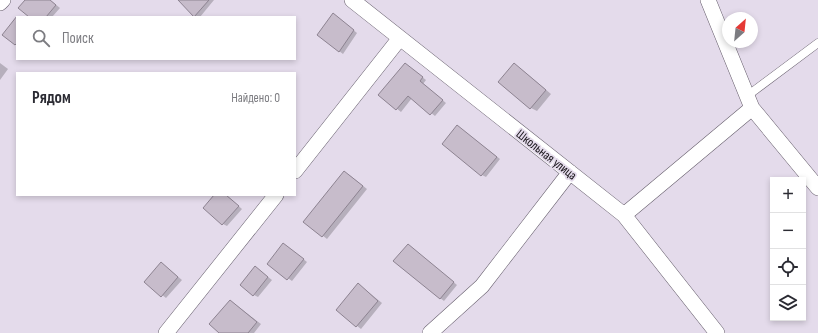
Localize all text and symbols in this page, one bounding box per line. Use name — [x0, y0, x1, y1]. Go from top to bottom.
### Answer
north arrow — [722, 12, 758, 48]
search box — [16, 16, 296, 60]
icon: search — [30, 27, 52, 49]
text: Поиск — [62, 29, 94, 48]
text: Рядом — [32, 88, 71, 108]
text: Найдено: 0 — [231, 90, 280, 106]
street label: Школьная улица — [513, 126, 580, 183]
map controls — [770, 177, 806, 321]
button: + — [770, 177, 806, 213]
button: − — [770, 213, 806, 249]
button: locate — [770, 249, 806, 285]
button: layers — [770, 285, 806, 321]

